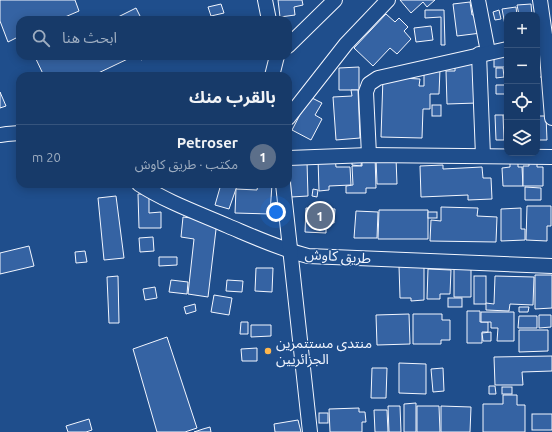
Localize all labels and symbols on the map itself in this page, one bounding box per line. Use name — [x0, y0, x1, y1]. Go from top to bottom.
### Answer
pin: 1 — [307, 201, 333, 231]
your location — [266, 202, 286, 222]
street label: طريق كاوش — [304, 246, 372, 268]
place label: منتدى مستتمرين الجزائريين — [276, 335, 372, 368]
marker: منتدى مستتمرين الجزائريين — [263, 346, 273, 356]

